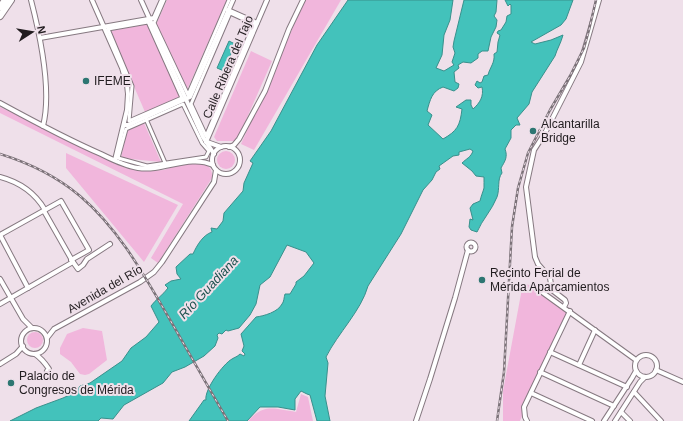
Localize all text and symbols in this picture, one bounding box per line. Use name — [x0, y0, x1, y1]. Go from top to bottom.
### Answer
north arrow — [12, 12, 52, 52]
street label: Calle Ribera del Tajo — [200, 13, 256, 121]
text: N — [35, 25, 48, 35]
place label: IFEME — [94, 74, 131, 88]
marker: IFEME — [81, 76, 91, 86]
place label: Alcantarilla Bridge — [541, 117, 600, 145]
marker: Alcantarilla Bridge — [528, 126, 538, 136]
water label: Río Guadiana — [176, 253, 241, 322]
street label: Avenida del Río — [65, 262, 145, 316]
place label: Recinto Ferial de Mérida Aparcamientos — [490, 266, 609, 294]
marker: Recinto Ferial de Mérida Aparcamientos — [477, 275, 487, 285]
place label: Palacio de Congresos de Mérida — [19, 369, 134, 397]
marker: Palacio de Congresos de Mérida — [6, 378, 16, 388]

